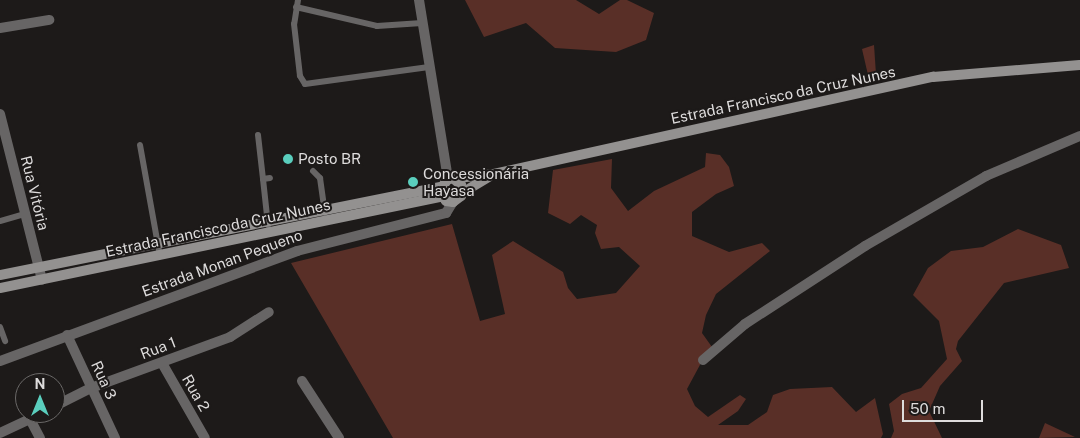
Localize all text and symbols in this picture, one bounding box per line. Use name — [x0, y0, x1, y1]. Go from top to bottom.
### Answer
street label: Estrada Francisco da Cruz Nunes — [669, 62, 897, 128]
place label: Posto BR — [298, 150, 361, 168]
marker: Posto BR — [282, 153, 294, 165]
street label: Rua Vitória — [17, 154, 53, 232]
place label: Concessionária Hayasa — [423, 164, 529, 199]
marker: Concessionária Hayasa — [407, 176, 419, 188]
street label: Estrada Francisco da Cruz Nunes — [104, 195, 332, 261]
street label: Estrada Monan Pequeno — [139, 226, 305, 300]
street label: Rua 1 — [138, 333, 178, 363]
street label: Rua 3 — [87, 358, 121, 402]
street label: Rua 2 — [178, 371, 214, 415]
north arrow — [15, 373, 65, 423]
text: N — [35, 376, 45, 392]
scale bar — [905, 390, 986, 422]
text: 50 m — [910, 400, 945, 417]

